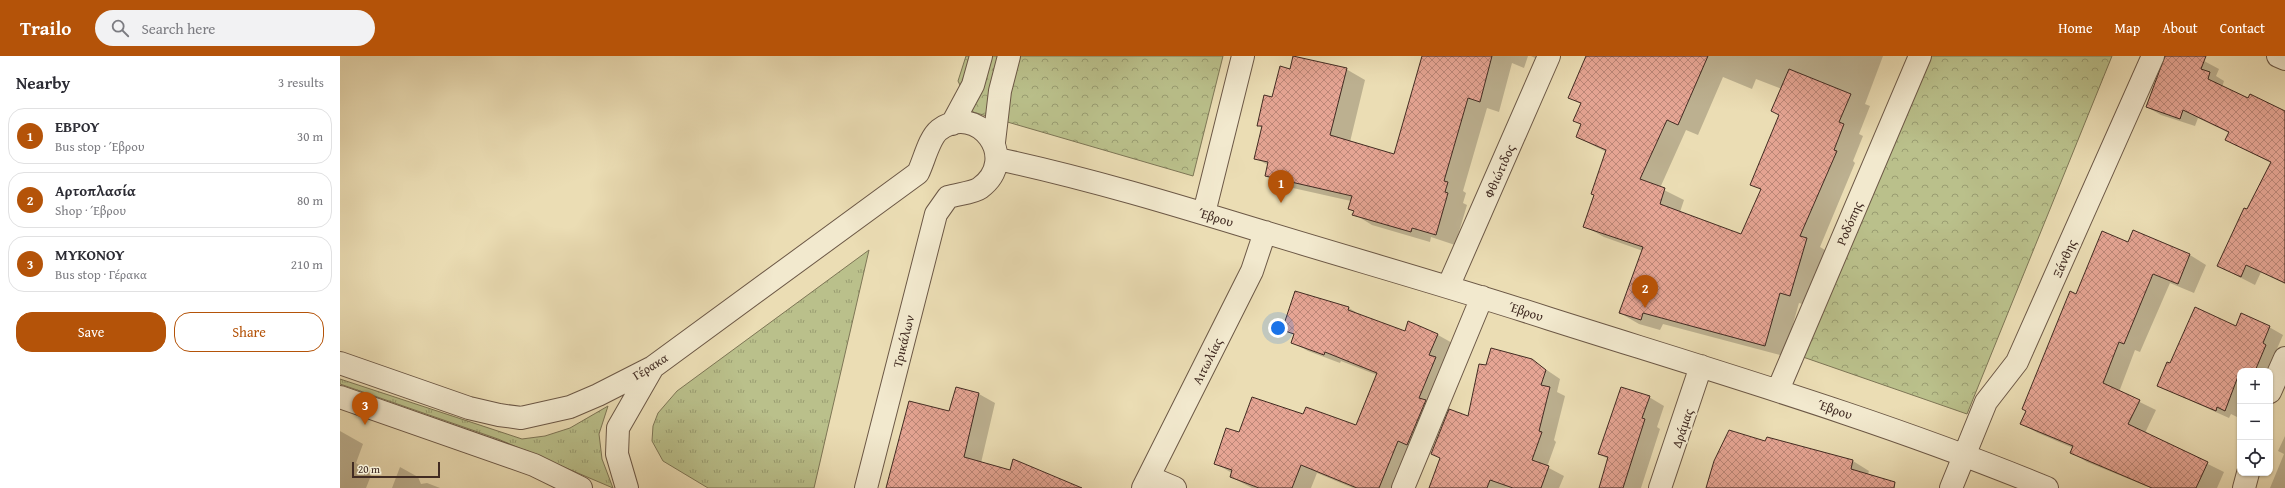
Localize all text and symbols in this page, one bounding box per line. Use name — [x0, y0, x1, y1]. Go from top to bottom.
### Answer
search box — [95, 10, 375, 46]
text: Trailo — [20, 14, 71, 42]
icon: search — [109, 17, 131, 39]
text: Search here — [141, 18, 215, 39]
text: Home — [2058, 18, 2093, 38]
text: Map — [2115, 18, 2140, 38]
text: About — [2162, 18, 2198, 38]
text: Contact — [2220, 18, 2265, 38]
text: Nearby — [16, 70, 70, 95]
text: 3 results — [278, 73, 324, 92]
text: ΕΒΡΟΥ — [55, 116, 99, 137]
text: 1 — [27, 127, 33, 146]
text: 30 m — [297, 127, 323, 146]
text: Bus stop · Έβρου — [55, 137, 145, 156]
street label: Φθιώτιδος — [1479, 141, 1520, 201]
pin: 1 — [1268, 170, 1294, 203]
text: Αρτοπλασία — [55, 180, 136, 201]
text: 2 — [27, 191, 33, 210]
text: 80 m — [297, 191, 323, 210]
street label: Ροδόπης — [1832, 198, 1867, 248]
text: Shop · Έβρου — [55, 201, 126, 220]
street label: Έβρου — [1196, 203, 1236, 232]
street label: Ξάνθης — [2048, 236, 2081, 280]
text: ΜΥΚΟΝΟΥ — [55, 244, 124, 265]
text: 3 — [27, 255, 33, 274]
text: 210 m — [291, 255, 323, 274]
text: Bus stop · Γέρακα — [55, 265, 147, 284]
pin: 2 — [1632, 275, 1658, 308]
street label: Έβρου — [1506, 297, 1546, 326]
button: Save — [16, 312, 166, 352]
button: Share — [174, 312, 324, 352]
street label: Τρικάλων — [888, 313, 919, 369]
your location — [1268, 318, 1288, 338]
street label: Αιτωλίας — [1188, 334, 1228, 388]
street label: Γέρακα — [629, 348, 672, 385]
map controls — [2237, 368, 2273, 476]
button: + — [2237, 368, 2273, 404]
pin: 3 — [352, 392, 378, 425]
street label: Έβρου — [1815, 395, 1855, 424]
button: − — [2237, 404, 2273, 440]
street label: Δράμας — [1667, 405, 1698, 450]
button: locate — [2237, 440, 2273, 476]
scale bar — [352, 460, 440, 479]
text: 20 m — [358, 461, 380, 477]

